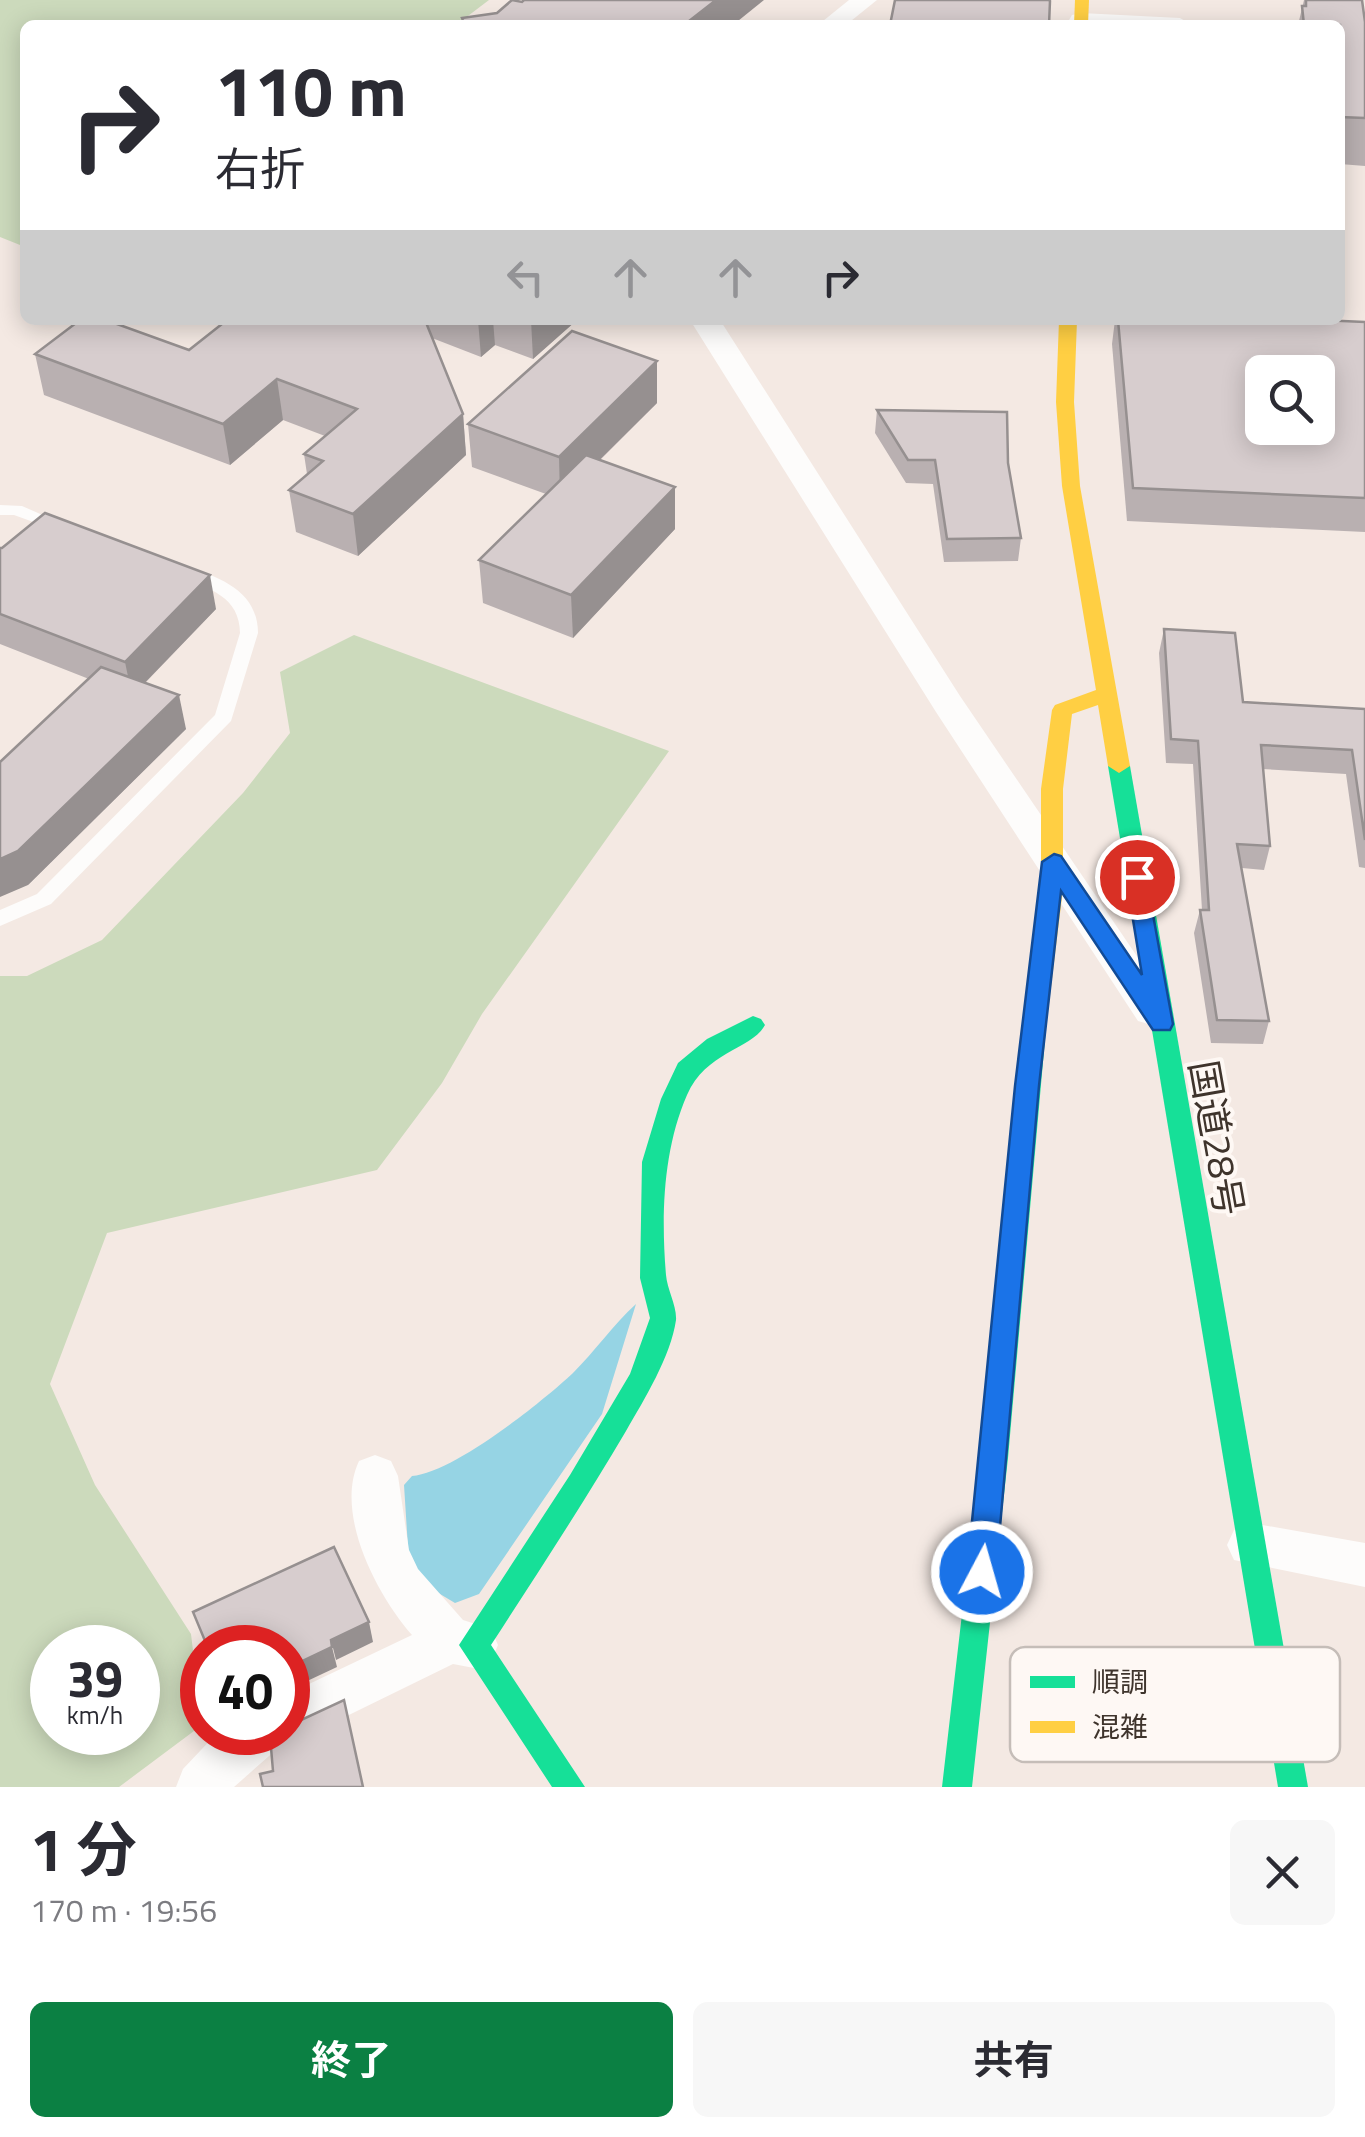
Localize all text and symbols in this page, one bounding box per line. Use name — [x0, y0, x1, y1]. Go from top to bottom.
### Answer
text: 110 m — [215, 37, 407, 143]
icon: right — [50, 60, 180, 190]
text: 右折 — [215, 134, 305, 202]
icon: left — [498, 250, 553, 305]
icon: ahead — [603, 250, 658, 305]
icon: ahead — [708, 250, 763, 305]
icon: right — [813, 250, 868, 305]
map controls — [1245, 355, 1335, 445]
button: search — [1245, 355, 1335, 445]
pin — [1095, 835, 1180, 920]
icon: arrive — [1110, 850, 1165, 905]
street label: 国道28号 — [1175, 1056, 1259, 1220]
position arrow — [930, 1520, 1034, 1624]
speed limit sign: 40 — [180, 1625, 310, 1755]
text: 39 — [67, 1640, 123, 1716]
legend — [1010, 1647, 1340, 1762]
text: 順調 — [1092, 1660, 1148, 1703]
text: km/h — [67, 1696, 123, 1734]
text: 混雑 — [1092, 1705, 1148, 1748]
text: 1 分 — [30, 1803, 137, 1894]
button: close — [1230, 1820, 1335, 1925]
text: 170 m · 19:56 — [30, 1886, 217, 1934]
button: 終了 — [30, 2002, 673, 2117]
button: 共有 — [693, 2002, 1335, 2117]

